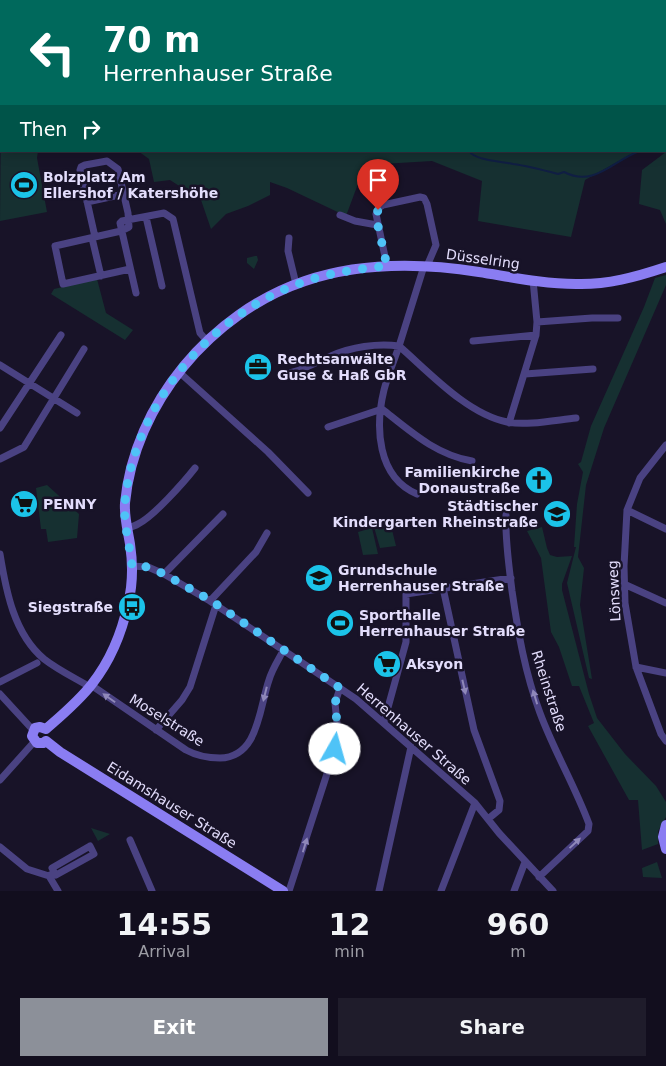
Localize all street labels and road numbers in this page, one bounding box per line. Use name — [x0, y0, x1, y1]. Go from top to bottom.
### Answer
street label: Düsselring — [445, 246, 521, 272]
street label: Lönsweg — [604, 560, 624, 622]
street label: Rheinstraße — [528, 648, 570, 734]
street label: Herrenhauser Straße — [354, 680, 474, 788]
street label: Moselstraße — [127, 691, 207, 749]
street label: Eidamshauser Straße — [104, 759, 240, 851]

